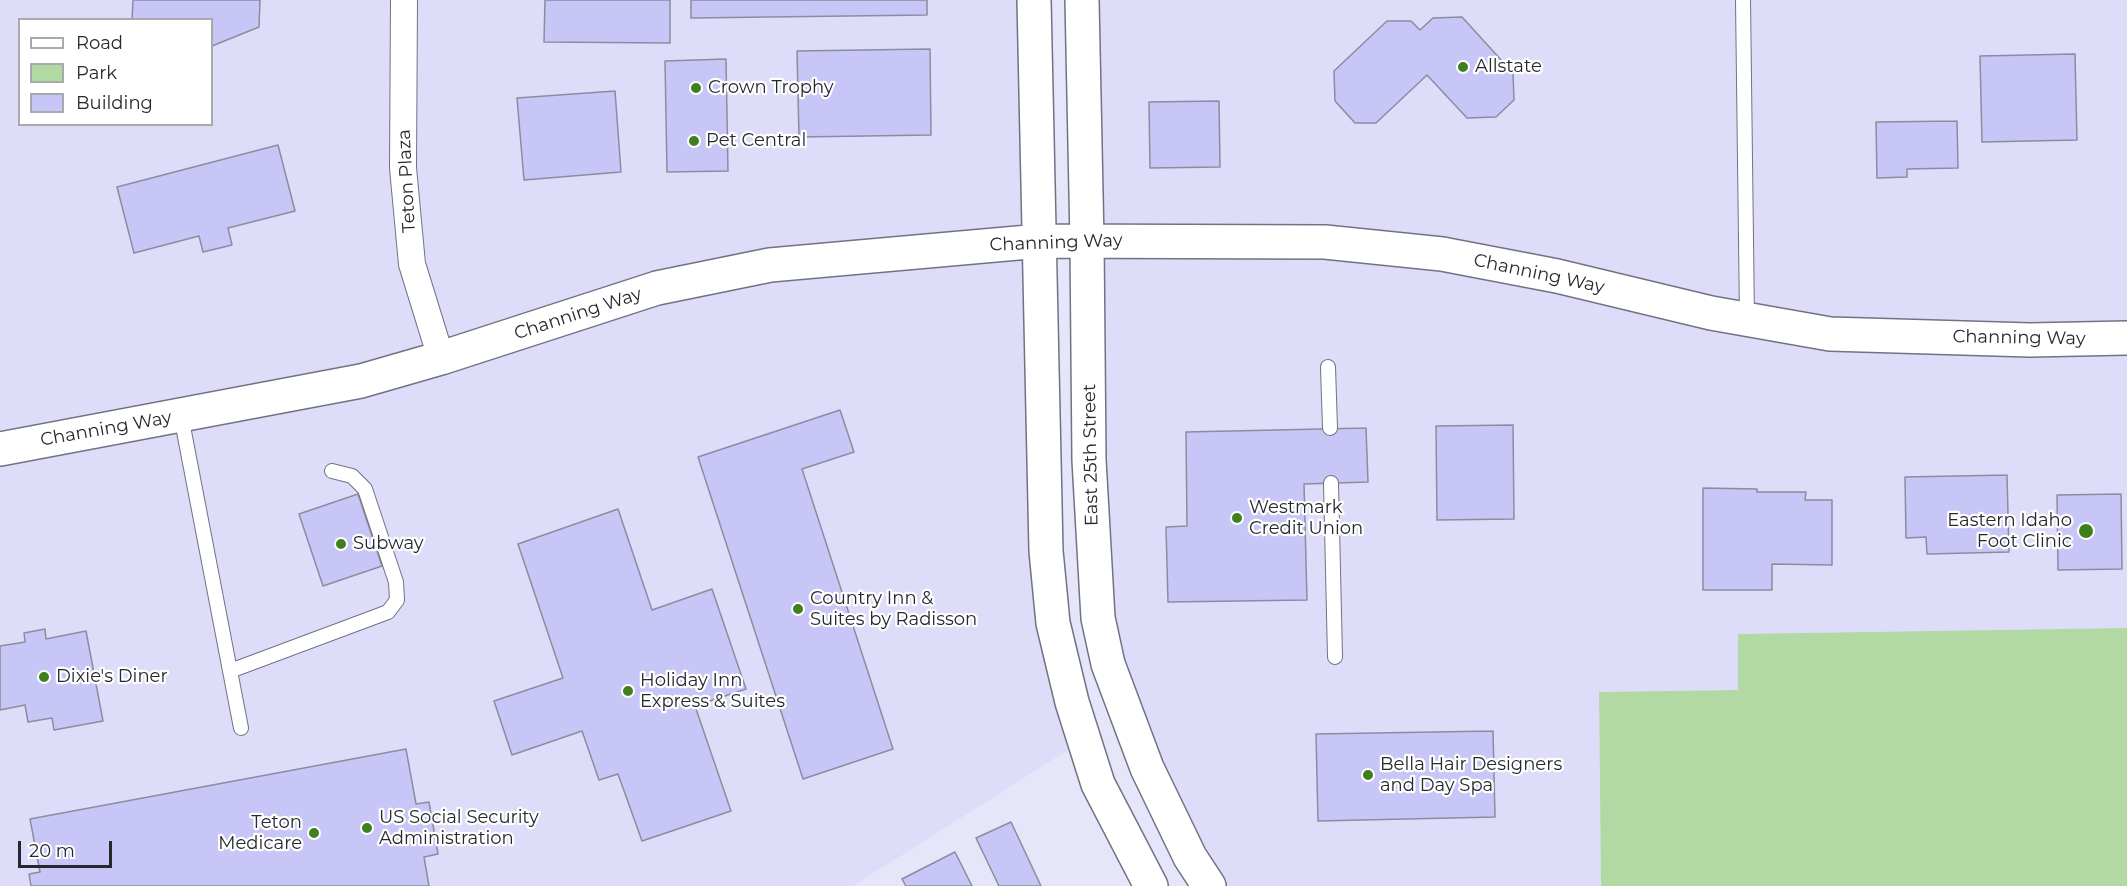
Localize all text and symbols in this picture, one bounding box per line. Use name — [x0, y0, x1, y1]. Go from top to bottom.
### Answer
legend — [18, 18, 213, 126]
text: Road — [76, 32, 123, 54]
place label: Allstate — [1475, 56, 1542, 78]
marker: Allstate — [1456, 60, 1470, 74]
text: Park — [76, 62, 117, 84]
place label: Crown Trophy — [708, 77, 834, 99]
marker: Crown Trophy — [689, 81, 703, 95]
text: Building — [76, 92, 153, 114]
street label: Teton Plaza — [394, 129, 420, 233]
place label: Pet Central — [706, 130, 806, 152]
marker: Pet Central — [687, 134, 701, 148]
street label: Channing Way — [989, 230, 1123, 256]
street label: Channing Way — [1472, 250, 1606, 298]
street label: Channing Way — [511, 283, 645, 345]
street label: Channing Way — [1952, 326, 2086, 350]
street label: East 25th Street — [1079, 384, 1103, 526]
street label: Channing Way — [39, 407, 173, 451]
place label: Westmark Credit Union — [1249, 497, 1363, 540]
place label: Eastern Idaho Foot Clinic — [1947, 510, 2072, 552]
marker: Westmark Credit Union — [1230, 511, 1244, 525]
marker: Eastern Idaho Foot Clinic — [2077, 522, 2095, 540]
place label: Subway — [353, 533, 424, 555]
marker: Subway — [334, 537, 348, 551]
place label: Country Inn & Suites by Radisson — [810, 588, 977, 630]
marker: Country Inn & Suites by Radisson — [791, 602, 805, 616]
place label: Dixie's Diner — [56, 666, 168, 688]
marker: Dixie's Diner — [37, 670, 51, 684]
place label: Holiday Inn Express & Suites — [640, 670, 785, 712]
marker: Holiday Inn Express & Suites — [621, 684, 635, 698]
place label: Bella Hair Designers and Day Spa — [1380, 754, 1562, 796]
marker: Bella Hair Designers and Day Spa — [1361, 768, 1375, 782]
place label: US Social Security Administration — [379, 807, 539, 850]
place label: Teton Medicare — [218, 812, 302, 854]
marker: US Social Security Administration — [360, 821, 374, 835]
marker: Teton Medicare — [307, 826, 321, 840]
scale bar — [21, 829, 116, 867]
text: 20 m — [29, 840, 75, 862]

